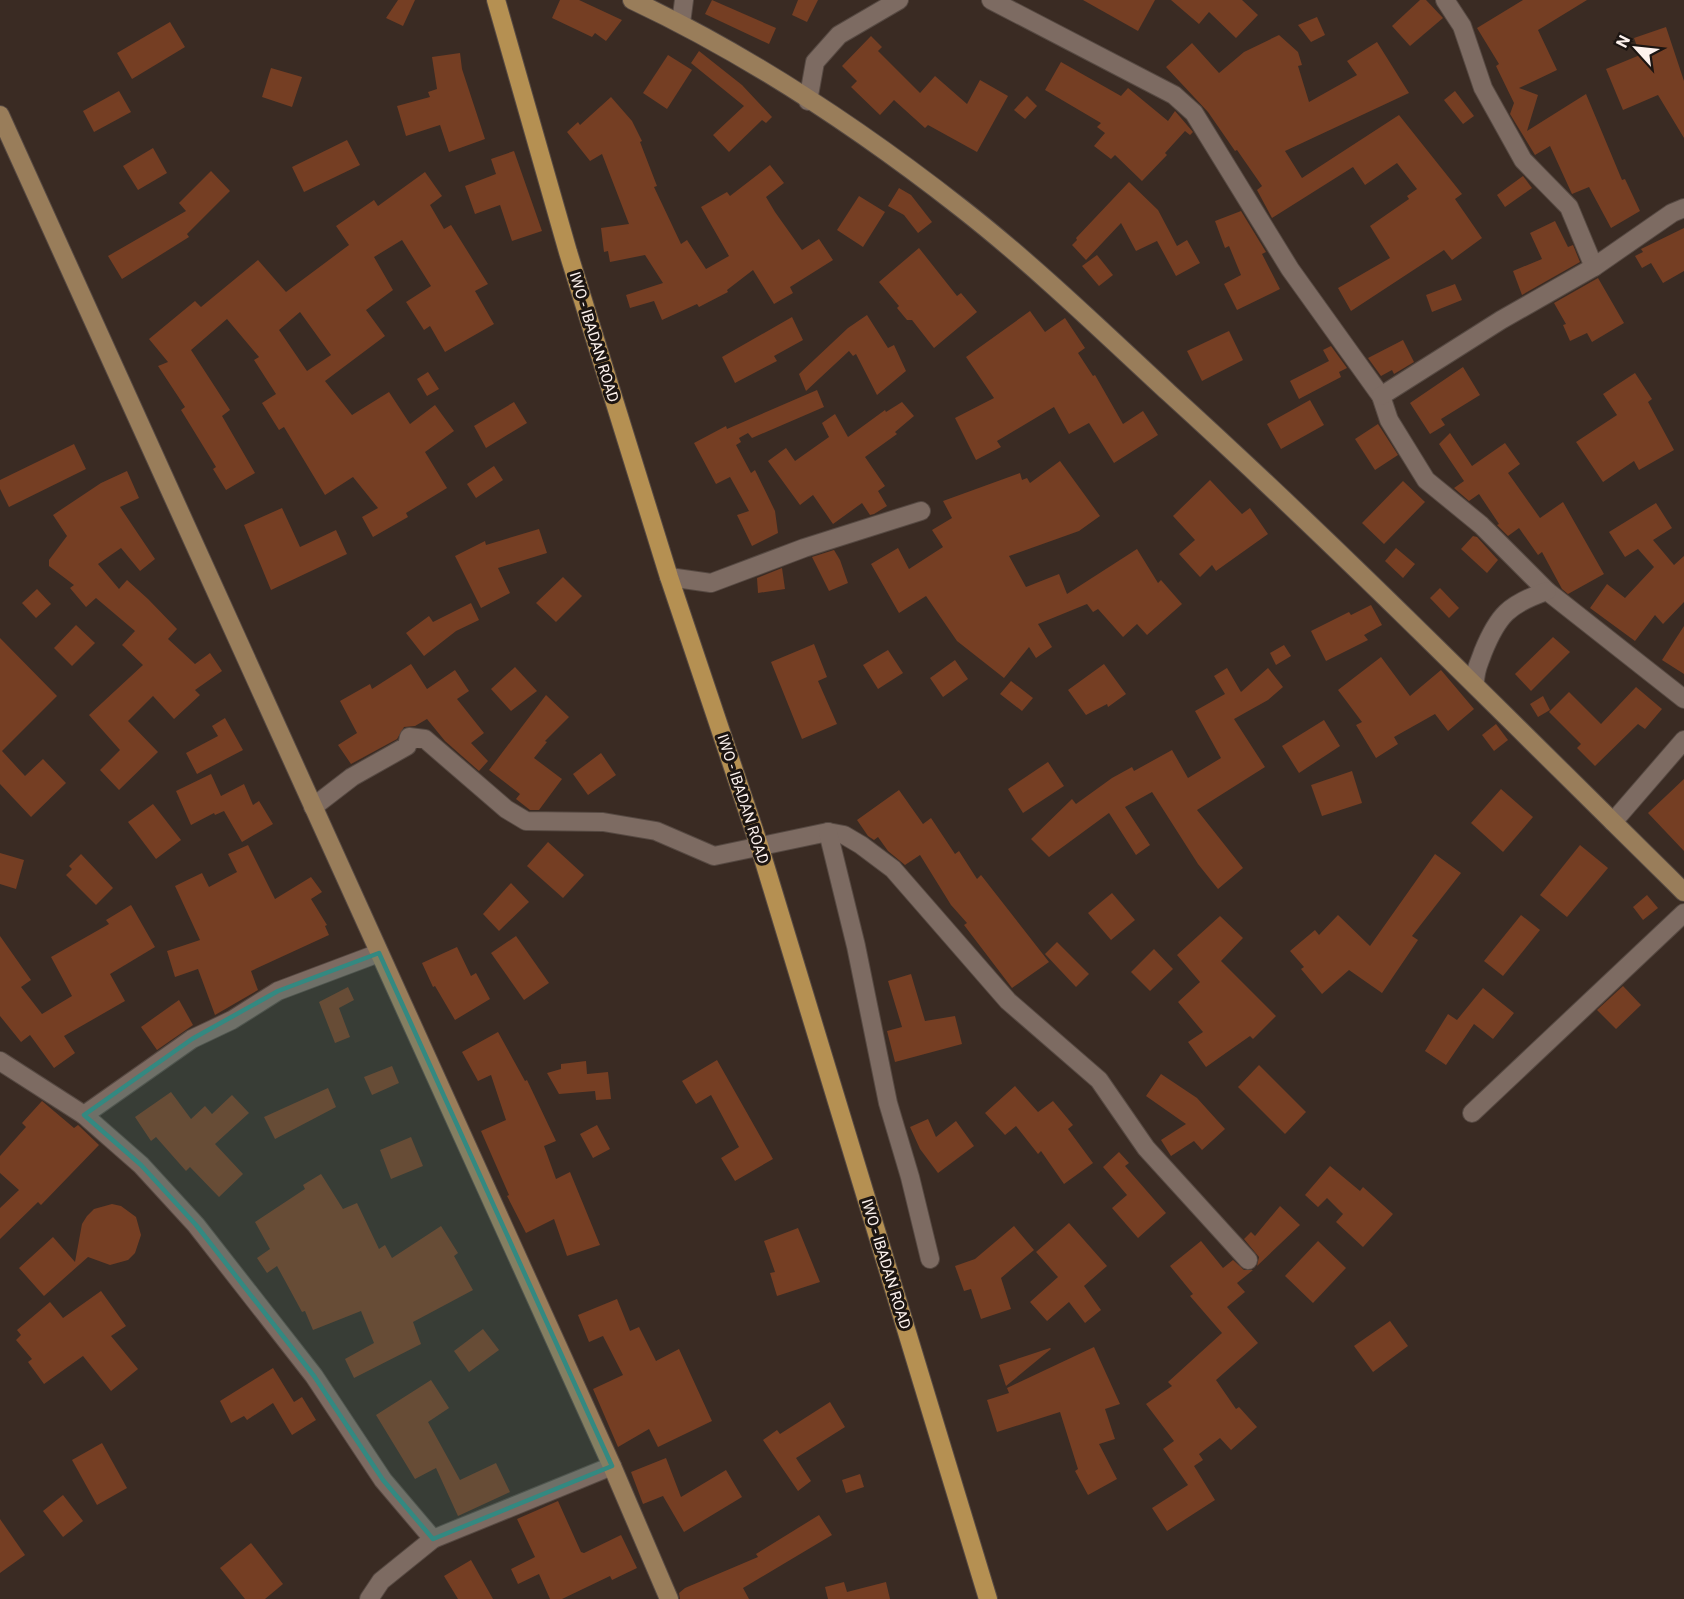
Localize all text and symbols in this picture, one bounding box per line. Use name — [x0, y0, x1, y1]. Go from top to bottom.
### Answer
north arrow — [1606, 18, 1666, 78]
text: N — [1612, 32, 1634, 51]
street label: IWO - IBADAN ROAD — [566, 270, 622, 404]
street label: IWO - IBADAN ROAD — [714, 732, 772, 866]
street label: IWO - IBADAN ROAD — [858, 1197, 914, 1331]

